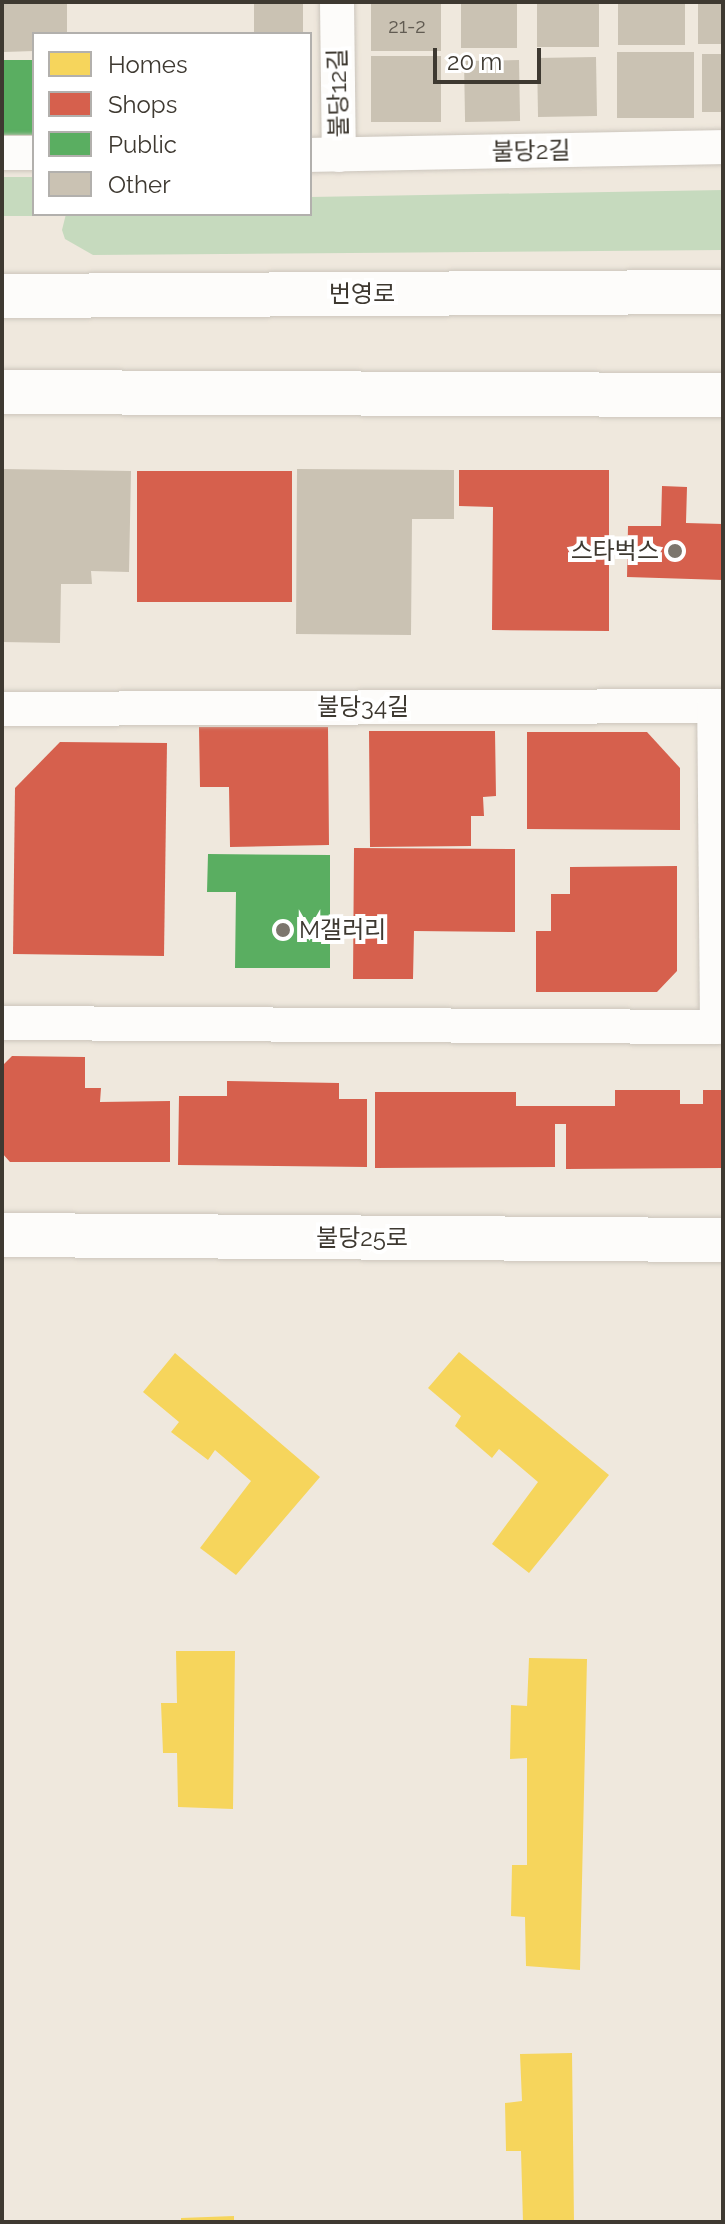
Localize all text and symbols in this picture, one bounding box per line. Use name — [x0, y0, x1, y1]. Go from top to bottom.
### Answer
house number: 21-2 — [388, 14, 426, 38]
legend — [32, 32, 312, 216]
scale bar — [437, 32, 545, 82]
text: 20 m — [447, 47, 502, 76]
street label: 불당12길 — [323, 48, 353, 138]
text: Homes — [108, 50, 188, 79]
text: Shops — [108, 90, 177, 119]
text: Public — [108, 130, 177, 159]
street label: 불당2길 — [491, 136, 571, 166]
text: Other — [108, 170, 171, 199]
street label: 번영로 — [329, 280, 395, 308]
place label: 스타벅스 — [571, 537, 659, 565]
marker: 스타벅스 — [666, 542, 684, 560]
street label: 불당34길 — [317, 693, 409, 721]
place label: M갤러리 — [299, 916, 386, 944]
marker: M갤러리 — [274, 921, 292, 939]
street label: 불당25로 — [316, 1224, 408, 1252]

